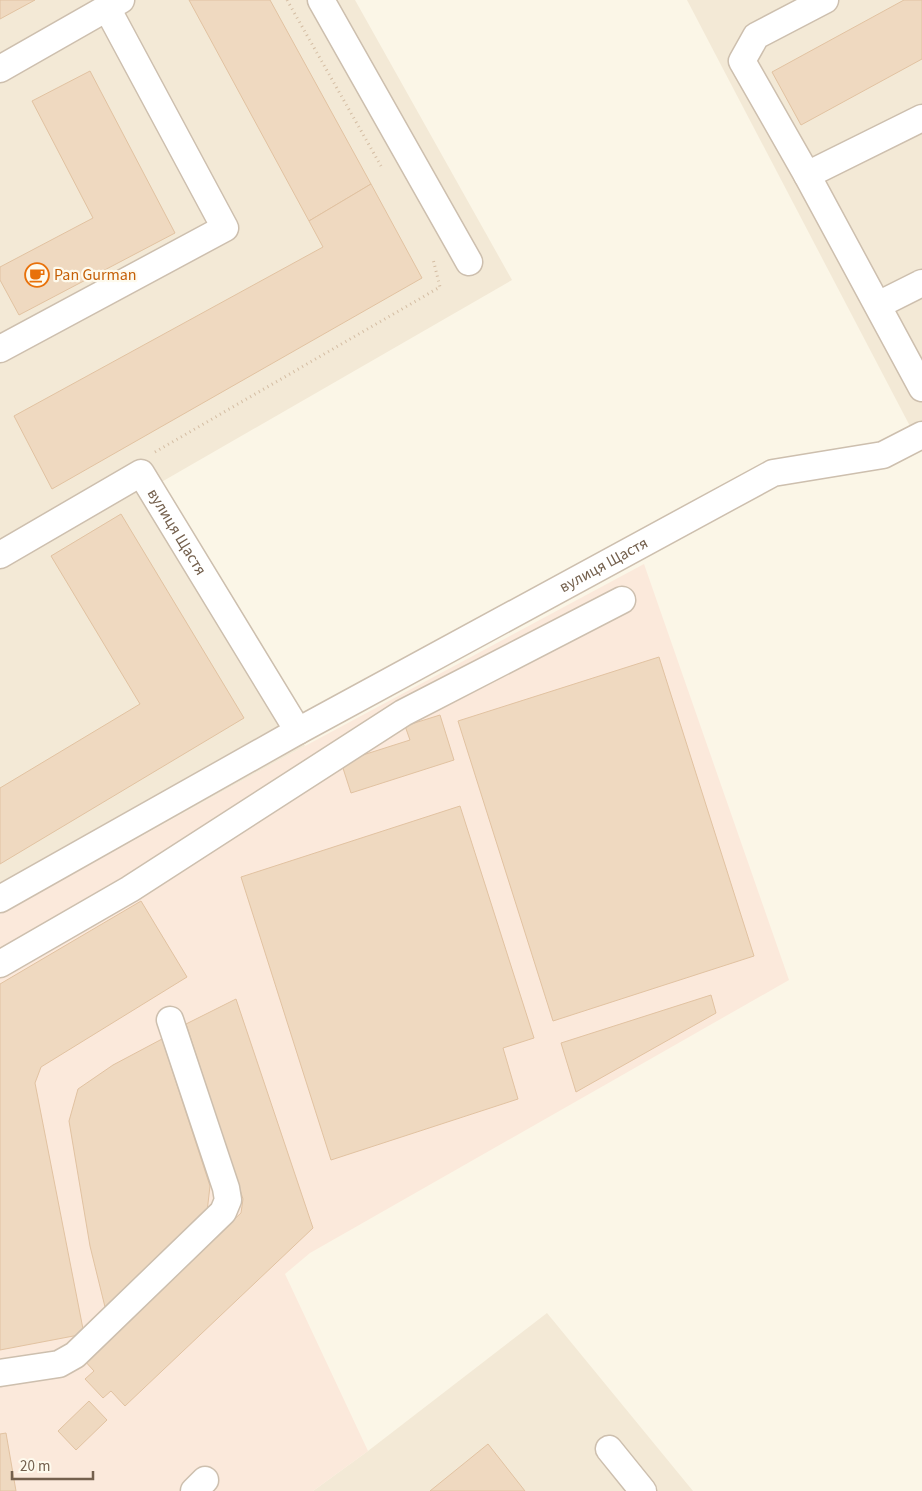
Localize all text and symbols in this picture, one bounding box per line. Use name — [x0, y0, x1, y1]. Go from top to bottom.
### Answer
cafe icon: Pan Gurman — [24, 262, 50, 288]
place label: Pan Gurman — [54, 264, 137, 286]
street label: вулиця Щастя — [142, 484, 212, 579]
street label: вулиця Щастя — [555, 532, 652, 598]
scale bar — [12, 1448, 94, 1480]
text: 20 m — [20, 1456, 50, 1477]

